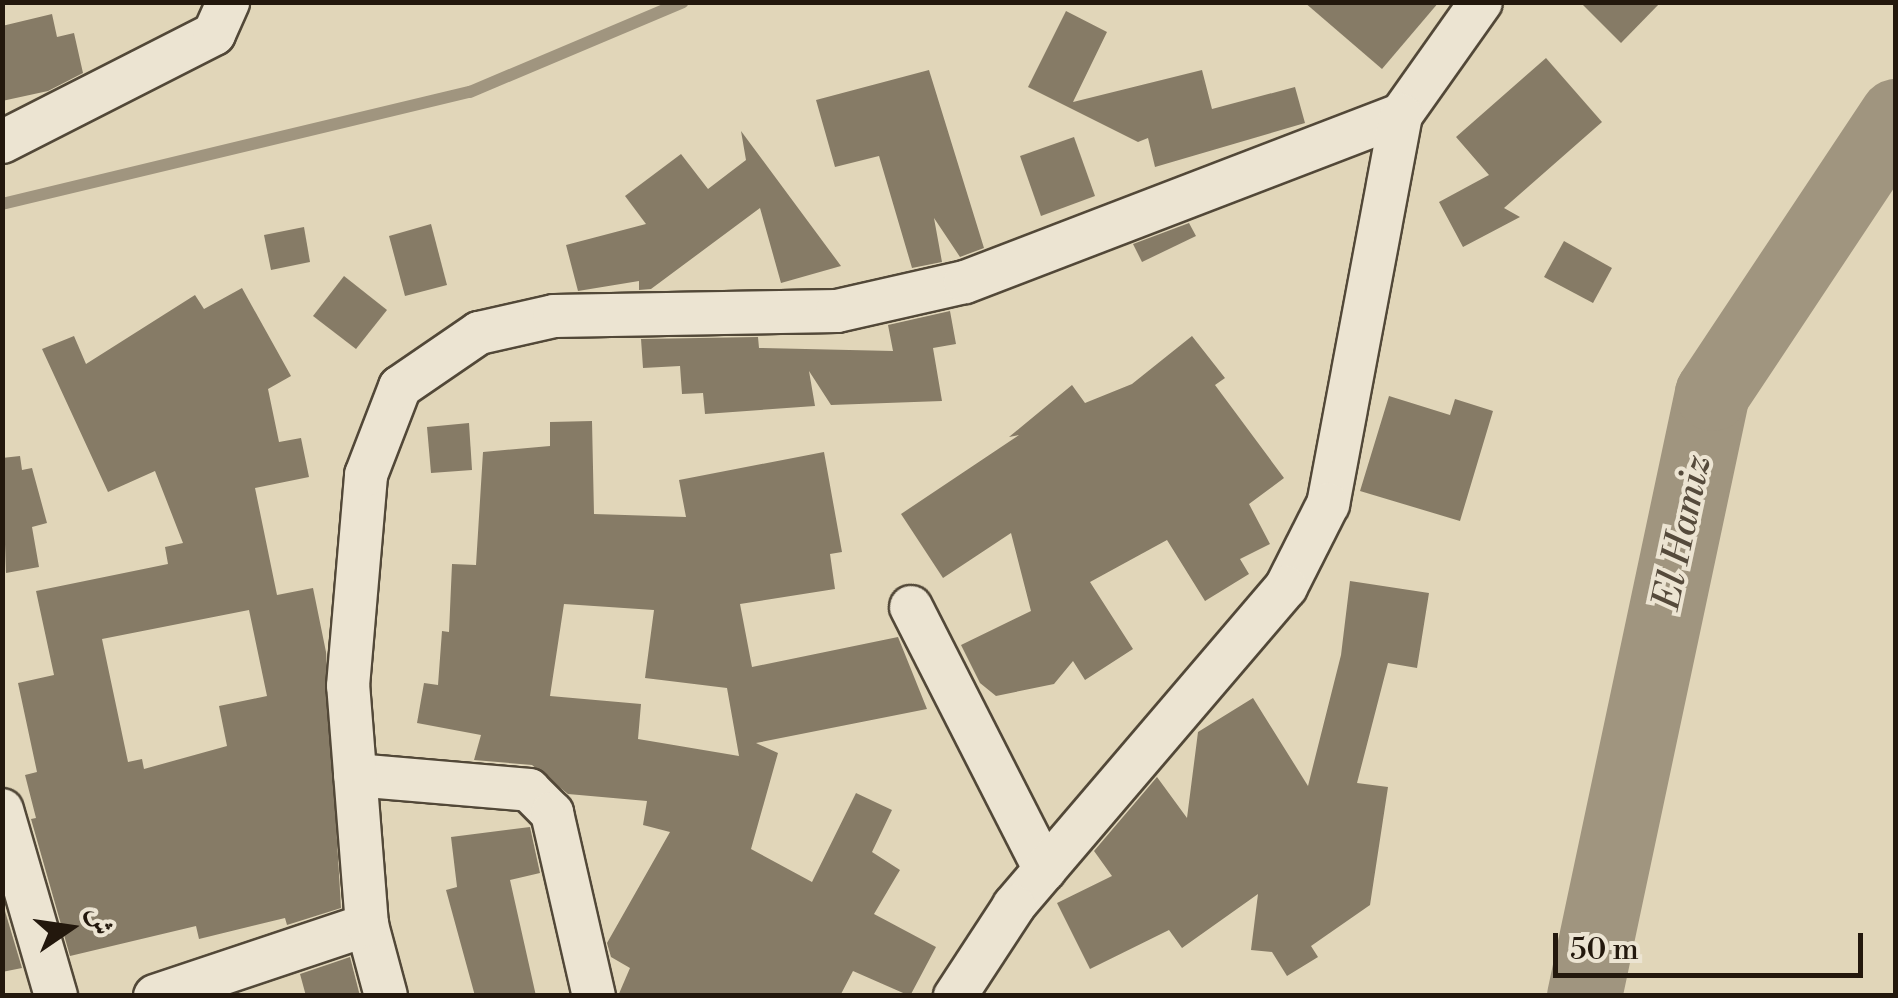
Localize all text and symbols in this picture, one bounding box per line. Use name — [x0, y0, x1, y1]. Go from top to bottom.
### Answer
water label: El Hamiz — [1644, 450, 1722, 614]
north arrow — [20, 878, 120, 978]
text: ش — [80, 904, 120, 939]
scale bar — [1558, 913, 1868, 975]
text: 50 m — [1570, 931, 1639, 969]

